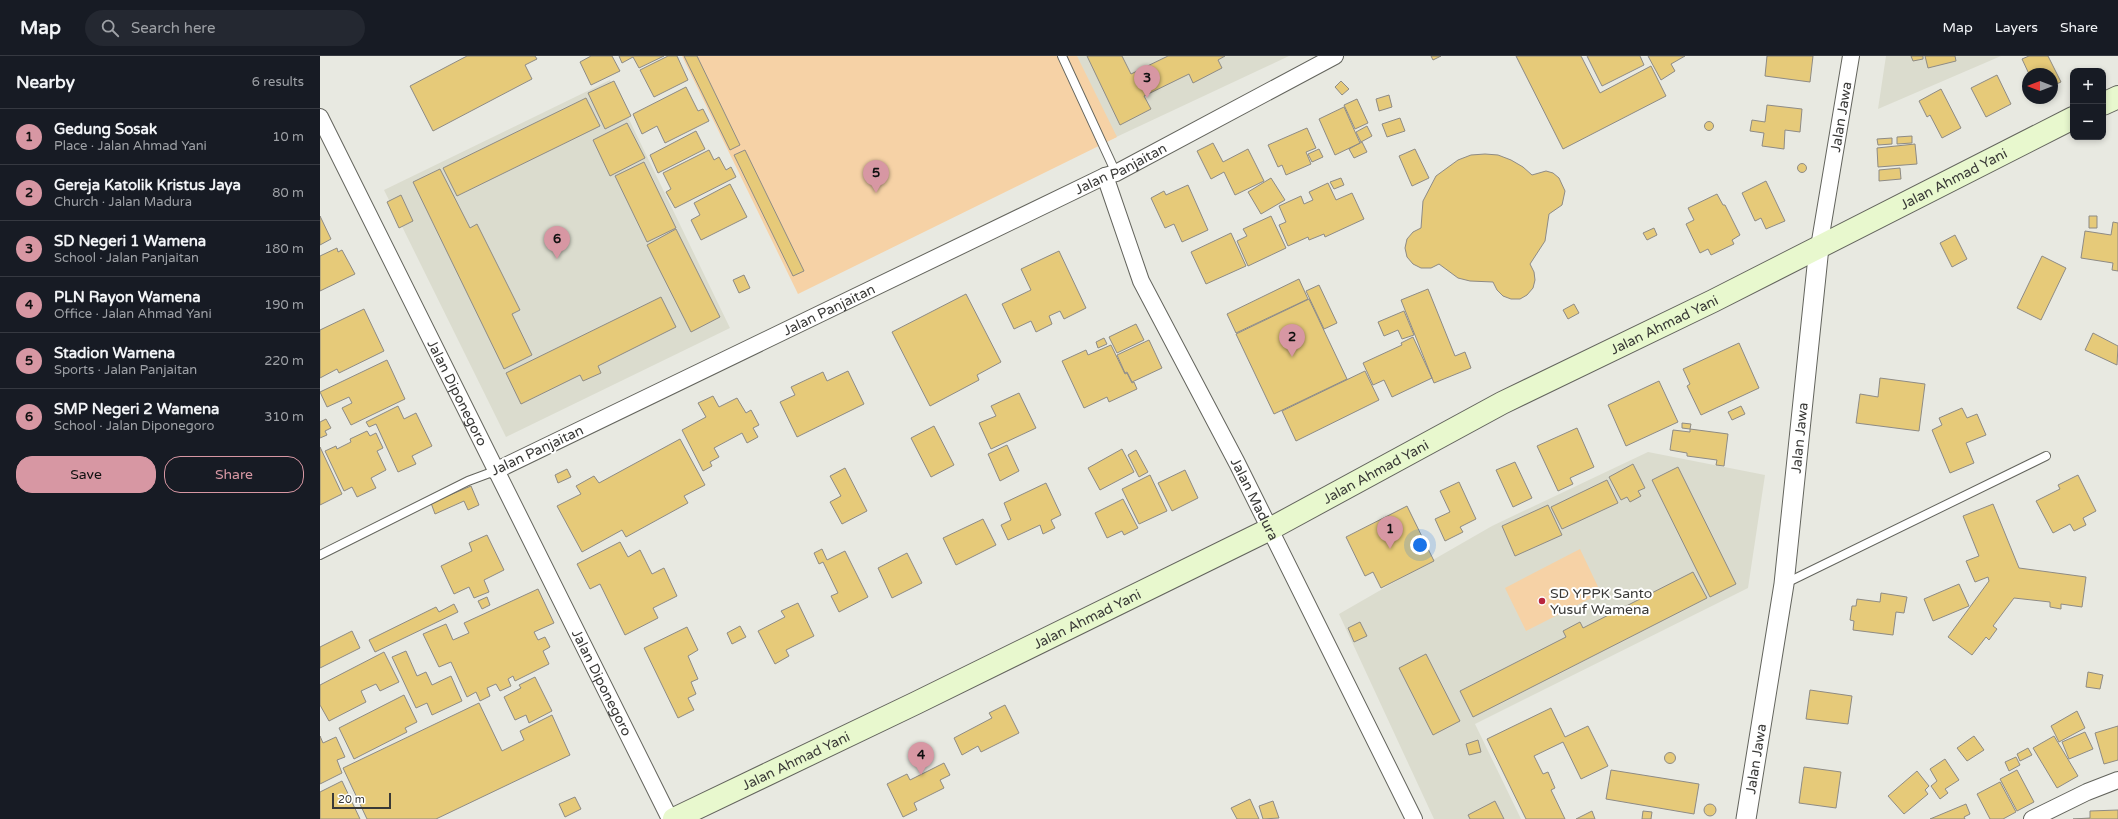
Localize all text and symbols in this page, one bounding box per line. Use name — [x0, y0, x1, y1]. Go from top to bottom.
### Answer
search box — [85, 10, 365, 46]
text: Map — [20, 17, 61, 39]
icon: search — [99, 17, 121, 39]
text: Search here — [131, 19, 215, 37]
text: Map — [1943, 19, 1973, 36]
text: Layers — [1995, 19, 2038, 36]
text: Share — [2060, 19, 2098, 36]
pin: 3 — [1134, 65, 1160, 98]
north arrow — [2022, 68, 2058, 104]
map controls — [2070, 68, 2106, 140]
button: + — [2070, 68, 2106, 104]
text: Nearby — [16, 72, 75, 93]
text: 6 results — [252, 74, 304, 90]
street label: Jalan Jawa — [1827, 80, 1856, 153]
button: − — [2070, 104, 2106, 140]
text: Gedung Sosak — [54, 120, 157, 138]
text: 1 — [25, 129, 33, 145]
text: 10 m — [272, 129, 304, 145]
text: Place · Jalan Ahmad Yani — [54, 138, 207, 154]
street label: Jalan Panjaitan — [1072, 140, 1170, 198]
street label: Jalan Ahmad Yani — [1897, 145, 2010, 213]
pin: 5 — [863, 160, 889, 193]
text: Gereja Katolik Kristus Jaya — [54, 176, 241, 194]
text: 2 — [25, 185, 33, 201]
text: 80 m — [272, 185, 304, 201]
text: Church · Jalan Madura — [54, 194, 192, 210]
pin: 6 — [544, 226, 570, 259]
text: SD Negeri 1 Wamena — [54, 232, 206, 250]
text: 3 — [25, 241, 33, 257]
text: 180 m — [264, 241, 304, 257]
text: School · Jalan Panjaitan — [54, 250, 199, 266]
street label: Jalan Panjaitan — [780, 280, 878, 339]
text: PLN Rayon Wamena — [54, 288, 201, 306]
street label: Jalan Ahmad Yani — [1608, 292, 1721, 358]
text: 4 — [25, 297, 33, 313]
text: 190 m — [264, 297, 304, 313]
text: Office · Jalan Ahmad Yani — [54, 306, 212, 322]
pin: 2 — [1279, 324, 1305, 357]
street label: Jalan Diponegoro — [423, 337, 491, 449]
text: Stadion Wamena — [54, 344, 175, 362]
text: 5 — [25, 353, 33, 369]
text: 220 m — [264, 353, 304, 369]
text: Sports · Jalan Panjaitan — [54, 362, 197, 378]
text: SMP Negeri 2 Wamena — [54, 400, 220, 418]
street label: Jalan Jawa — [1788, 402, 1812, 474]
text: 6 — [25, 409, 33, 425]
text: 310 m — [264, 409, 304, 425]
text: School · Jalan Diponegoro — [54, 418, 214, 434]
street label: Jalan Panjaitan — [488, 422, 586, 479]
street label: Jalan Ahmad Yani — [1320, 437, 1432, 508]
street label: Jalan Madura — [1227, 455, 1282, 543]
button: Save — [16, 456, 156, 493]
button: Share — [164, 456, 304, 493]
pin: 1 — [1377, 516, 1403, 549]
your location — [1410, 535, 1430, 555]
place label: SD YPPK Santo Yusuf Wamena — [1550, 585, 1652, 618]
street label: Jalan Ahmad Yani — [1031, 586, 1144, 653]
marker: SD YPPK Santo Yusuf Wamena — [1537, 596, 1547, 606]
street label: Jalan Diponegoro — [568, 627, 635, 739]
street label: Jalan Jawa — [1742, 722, 1770, 795]
street label: Jalan Ahmad Yani — [739, 728, 853, 794]
pin: 4 — [908, 742, 934, 775]
scale bar — [332, 791, 391, 810]
text: 20 m — [338, 793, 365, 806]

